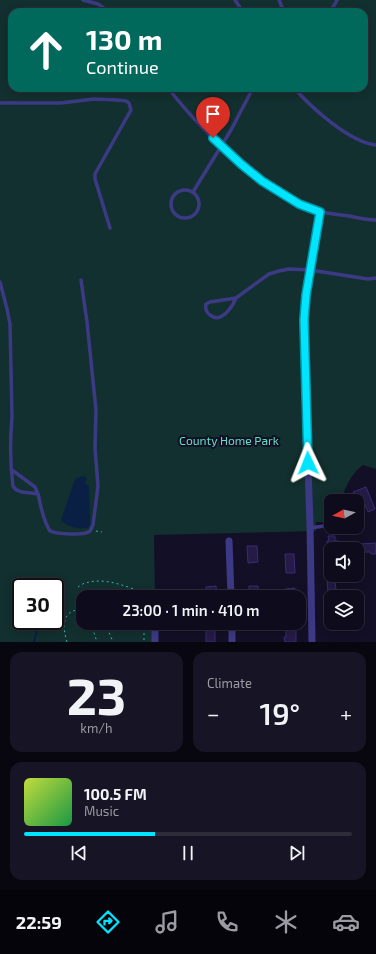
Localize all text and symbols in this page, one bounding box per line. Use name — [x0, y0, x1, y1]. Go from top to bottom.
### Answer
text: 130 m — [86, 22, 162, 56]
icon: ahead — [20, 24, 72, 76]
text: Continue — [86, 56, 159, 78]
pin — [196, 97, 230, 138]
icon: arrive — [202, 103, 224, 125]
park label: County Home Park — [179, 433, 279, 447]
position arrow — [287, 442, 329, 484]
north arrow — [324, 494, 364, 534]
map controls — [324, 494, 364, 630]
button: sound — [324, 542, 364, 582]
speed limit sign: 30 — [12, 578, 64, 630]
button: layers — [324, 590, 364, 630]
text: 23:00 · 1 min · 410 m — [123, 601, 259, 619]
text: 23 — [67, 663, 126, 725]
text: Climate — [207, 675, 252, 691]
text: 19° — [260, 695, 300, 731]
text: − — [207, 700, 220, 726]
text: + — [340, 700, 352, 726]
text: km/h — [80, 720, 113, 736]
text: 100.5 FM — [84, 785, 147, 803]
text: Music — [84, 803, 119, 819]
icon: previous — [68, 842, 90, 864]
icon: pause — [177, 842, 199, 864]
icon: next — [286, 842, 308, 864]
icon: directions — [94, 908, 122, 936]
icon: music — [153, 908, 181, 936]
icon: phone — [213, 908, 241, 936]
icon: climate — [272, 908, 300, 936]
icon: car — [332, 908, 360, 936]
text: 22:59 — [16, 911, 62, 933]

